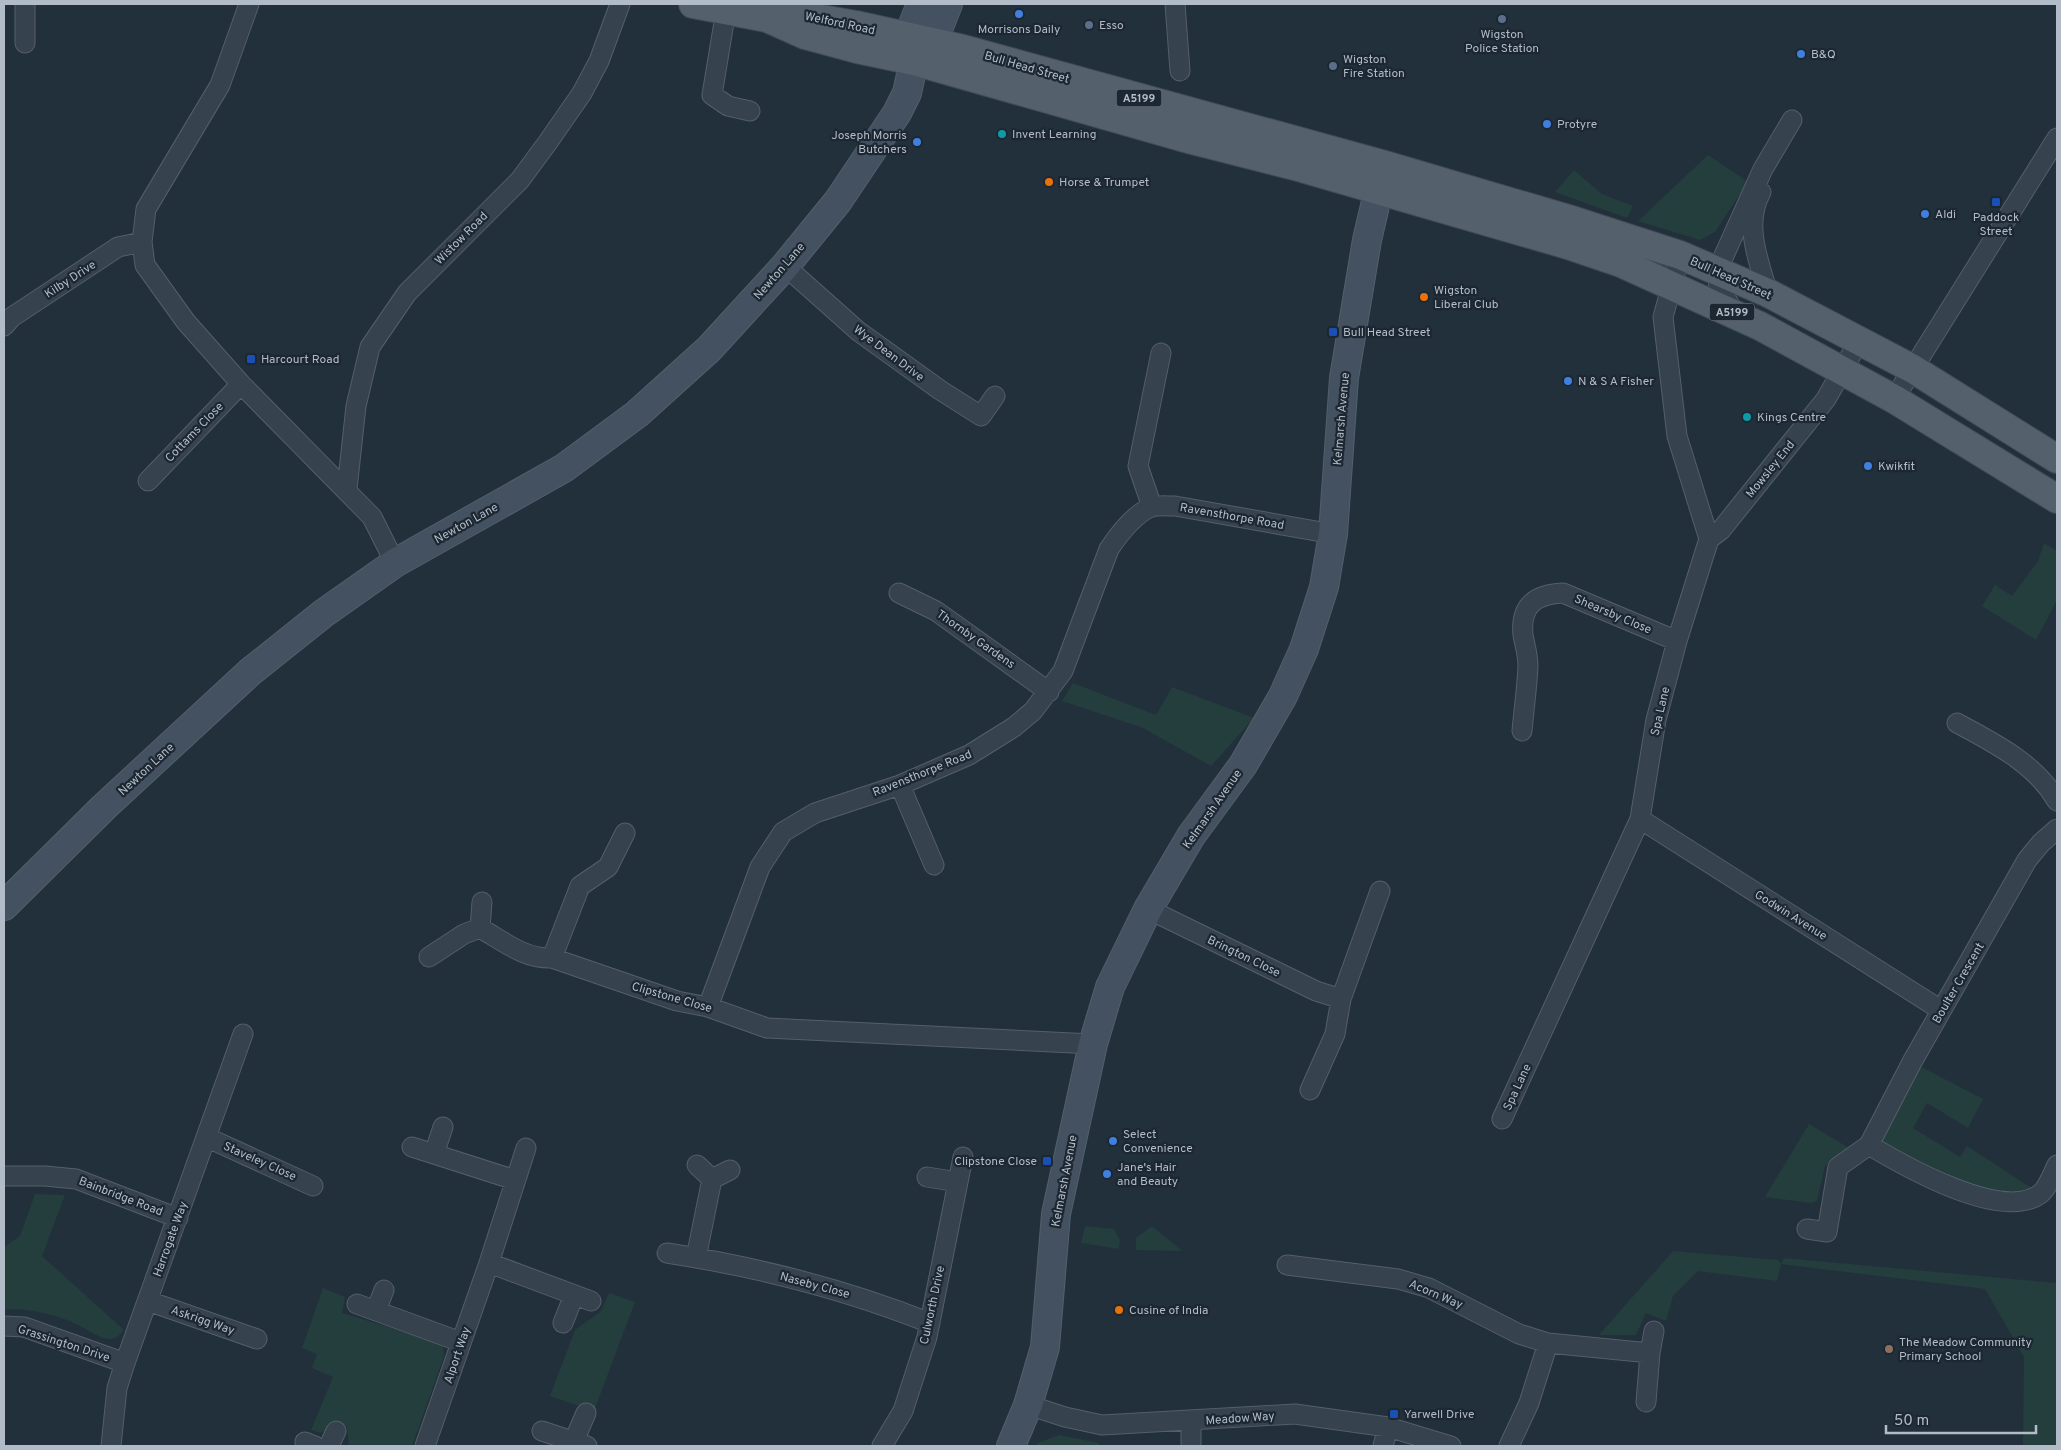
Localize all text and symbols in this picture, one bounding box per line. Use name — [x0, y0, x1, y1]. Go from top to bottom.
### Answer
marker: Morrisons Daily — [1013, 8, 1025, 20]
street label: Welford Road — [803, 9, 876, 39]
marker: Wigston Police Station — [1496, 13, 1508, 25]
place label: Esso — [1099, 18, 1124, 34]
marker: Esso — [1083, 19, 1095, 31]
place label: Morrisons Daily — [978, 22, 1060, 38]
place label: Wigston Police Station — [1465, 27, 1539, 57]
place label: B&Q — [1811, 47, 1836, 63]
street label: Bull Head Street — [982, 48, 1071, 88]
marker: B&Q — [1795, 48, 1807, 60]
place label: Wigston Fire Station — [1343, 52, 1405, 82]
marker: Wigston Fire Station — [1327, 60, 1339, 72]
road number: A5199 — [1116, 90, 1162, 106]
place label: Protyre — [1557, 117, 1597, 133]
marker: Protyre — [1541, 118, 1553, 130]
place label: Invent Learning — [1012, 127, 1096, 143]
place label: Joseph Morris Butchers — [831, 128, 907, 158]
marker: Invent Learning — [996, 128, 1008, 140]
marker: Joseph Morris Butchers — [911, 136, 923, 148]
place label: Horse & Trumpet — [1059, 175, 1149, 191]
marker: Horse & Trumpet — [1043, 176, 1055, 188]
marker: Paddock Street — [1990, 196, 2002, 208]
place label: Aldi — [1935, 207, 1956, 223]
marker: Aldi — [1919, 208, 1931, 220]
street label: Wistow Road — [432, 209, 492, 269]
place label: Paddock Street — [1973, 210, 2019, 240]
street label: Newton Lane — [751, 240, 809, 304]
street label: Bull Head Street — [1687, 254, 1774, 304]
street label: Kilby Drive — [42, 257, 99, 302]
place label: Wigston Liberal Club — [1434, 283, 1499, 313]
marker: Wigston Liberal Club — [1418, 291, 1430, 303]
road number: A5199 — [1710, 304, 1754, 320]
street label: Wye Dean Drive — [850, 322, 927, 386]
place label: Bull Head Street — [1343, 325, 1431, 341]
marker: Bull Head Street — [1327, 326, 1339, 338]
place label: Harcourt Road — [261, 352, 340, 368]
marker: Harcourt Road — [245, 353, 257, 365]
street label: Kelmarsh Avenue — [1330, 372, 1354, 466]
place label: N & S A Fisher — [1578, 374, 1654, 390]
marker: N & S A Fisher — [1562, 375, 1574, 387]
street label: Cottams Close — [162, 399, 227, 466]
place label: Kings Centre — [1757, 410, 1826, 426]
marker: Kings Centre — [1741, 411, 1753, 423]
street label: Mowsley End — [1743, 437, 1799, 502]
place label: Kwikfit — [1878, 459, 1915, 475]
marker: Kwikfit — [1862, 460, 1874, 472]
street label: Newton Lane — [432, 500, 501, 548]
street label: Ravensthorpe Road — [1178, 500, 1285, 534]
street label: Shearsby Close — [1572, 591, 1654, 638]
street label: Thornby Gardens — [933, 607, 1018, 673]
street label: Spa Lane — [1648, 685, 1674, 737]
street label: Newton Lane — [115, 740, 178, 800]
street label: Ravensthorpe Road — [870, 747, 974, 801]
street label: Kelmarsh Avenue — [1180, 767, 1246, 852]
street label: Godwin Avenue — [1751, 887, 1830, 945]
street label: Brington Close — [1204, 932, 1283, 981]
street label: Boulter Crescent — [1929, 940, 1989, 1027]
street label: Clipstone Close — [630, 979, 714, 1017]
street label: Spa Lane — [1500, 1061, 1536, 1113]
place label: Select Convenience — [1123, 1127, 1193, 1157]
street label: Kelmarsh Avenue — [1048, 1134, 1082, 1229]
marker: Select Convenience — [1107, 1135, 1119, 1147]
street label: Staveley Close — [221, 1139, 299, 1185]
place label: Clipstone Close — [954, 1154, 1037, 1170]
marker: Clipstone Close — [1041, 1155, 1053, 1167]
place label: Jane's Hair and Beauty — [1117, 1160, 1178, 1190]
marker: Jane's Hair and Beauty — [1101, 1168, 1113, 1180]
street label: Bainbridge Road — [76, 1174, 165, 1220]
street label: Harrogate Way — [150, 1199, 192, 1279]
street label: Culworth Drive — [917, 1264, 949, 1346]
street label: Naseby Close — [778, 1269, 851, 1303]
street label: Acorn Way — [1406, 1276, 1465, 1313]
street label: Askrigg Way — [169, 1303, 237, 1339]
place label: Cusine of India — [1129, 1303, 1208, 1319]
marker: Cusine of India — [1113, 1304, 1125, 1316]
street label: Grassington Drive — [16, 1322, 112, 1366]
street label: Alport Way — [441, 1325, 475, 1386]
place label: The Meadow Community Primary School — [1899, 1335, 2032, 1365]
marker: The Meadow Community Primary School — [1883, 1343, 1895, 1355]
scale bar — [1886, 1402, 2036, 1434]
place label: Yarwell Drive — [1404, 1407, 1474, 1423]
marker: Yarwell Drive — [1388, 1408, 1400, 1420]
street label: Meadow Way — [1205, 1409, 1275, 1429]
text: 50 m — [1894, 1412, 1929, 1431]

